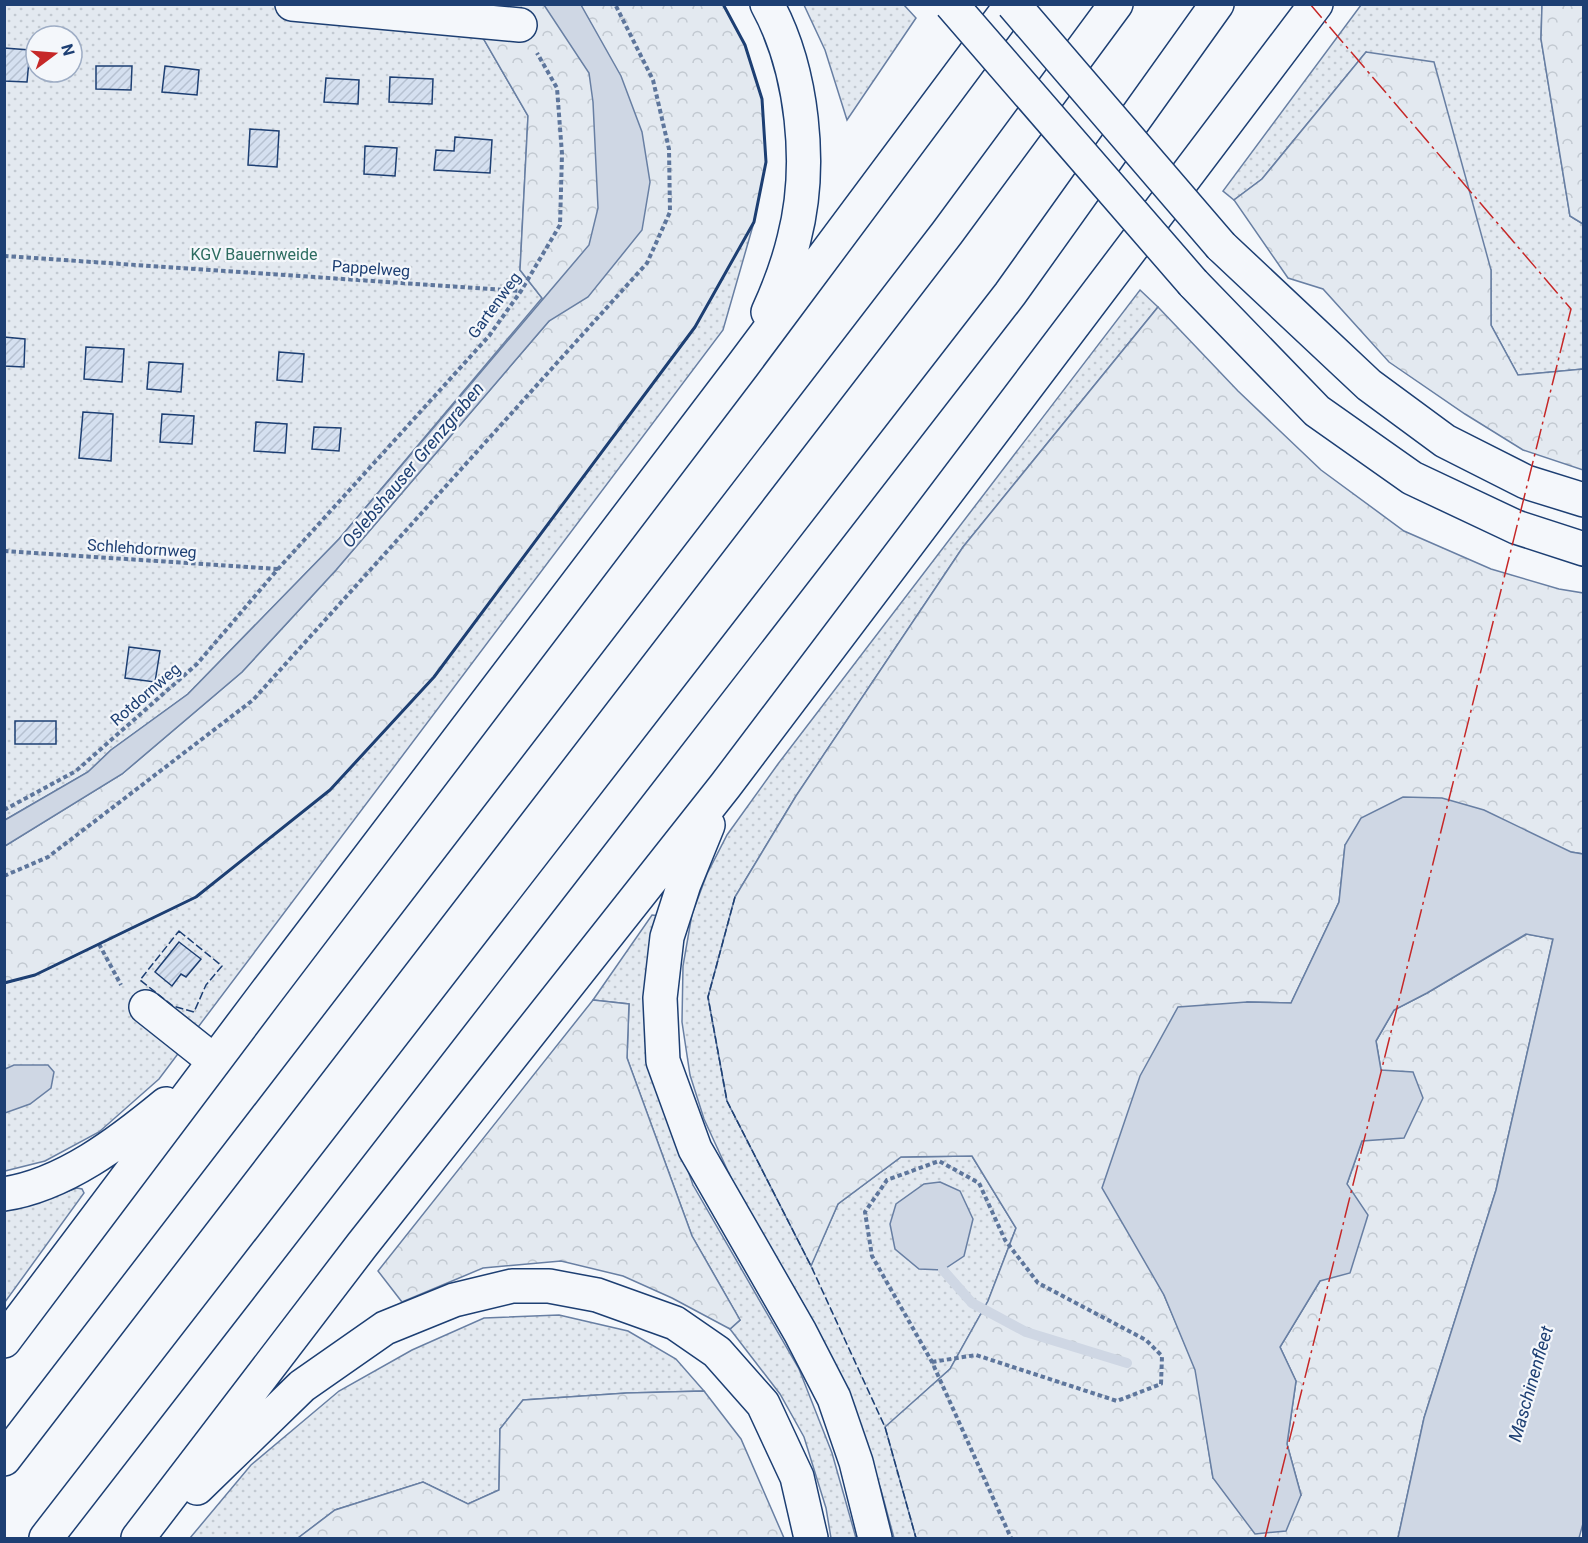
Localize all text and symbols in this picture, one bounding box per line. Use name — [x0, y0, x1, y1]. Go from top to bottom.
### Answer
north arrow — [24, 24, 84, 84]
text: N — [57, 42, 79, 58]
park label: KGV Bauernweide — [191, 245, 318, 264]
street label: Pappelweg — [331, 256, 411, 281]
street label: Gartenweg — [464, 268, 525, 342]
water label: Oslebshauser Grenzgraben — [337, 378, 488, 552]
street label: Schlehdornweg — [87, 535, 197, 562]
street label: Rotdornweg — [107, 659, 184, 730]
water label: Maschinenfleet — [1504, 1323, 1557, 1444]

